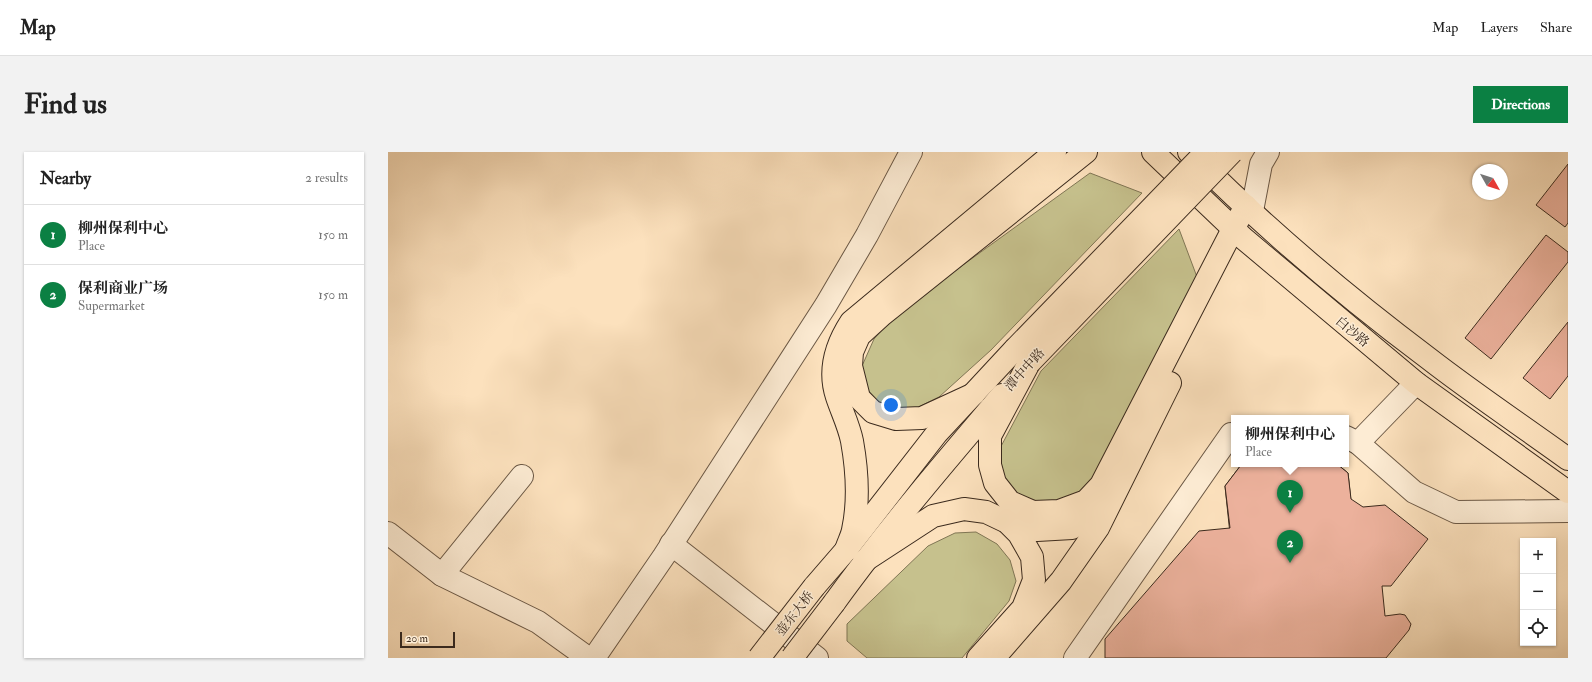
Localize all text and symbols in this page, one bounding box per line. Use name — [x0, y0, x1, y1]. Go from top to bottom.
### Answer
text: Map — [20, 16, 56, 40]
text: Map — [1432, 19, 1458, 36]
text: Layers — [1480, 19, 1518, 36]
text: Share — [1540, 19, 1572, 36]
button: Directions — [1473, 86, 1568, 123]
text: Find us — [24, 87, 107, 122]
north arrow — [1472, 164, 1508, 200]
text: Nearby — [40, 168, 91, 189]
text: 2 results — [305, 170, 348, 186]
text: 柳州保利中心 — [78, 219, 168, 238]
text: 1 — [51, 227, 55, 243]
text: 150 m — [318, 227, 348, 243]
text: Place — [78, 238, 105, 254]
text: 保利商业广场 — [78, 279, 168, 298]
text: 2 — [50, 287, 56, 303]
text: 150 m — [318, 287, 348, 303]
text: Supermarket — [78, 298, 145, 314]
street label: 白沙路 — [1332, 313, 1372, 350]
street label: 潭中中路 — [1001, 345, 1048, 394]
your location — [881, 395, 901, 415]
popup — [1231, 415, 1349, 467]
text: 柳州保利中心 — [1245, 425, 1335, 444]
text: Place — [1245, 444, 1272, 460]
pin: 1 — [1277, 480, 1303, 513]
pin: 2 — [1277, 530, 1303, 563]
map controls — [1520, 538, 1556, 646]
button: + — [1520, 538, 1556, 574]
button: − — [1520, 574, 1556, 610]
street label: 壶东大桥 — [772, 588, 817, 639]
button: locate — [1520, 610, 1556, 646]
scale bar — [400, 630, 455, 649]
text: 20 m — [406, 632, 428, 645]

